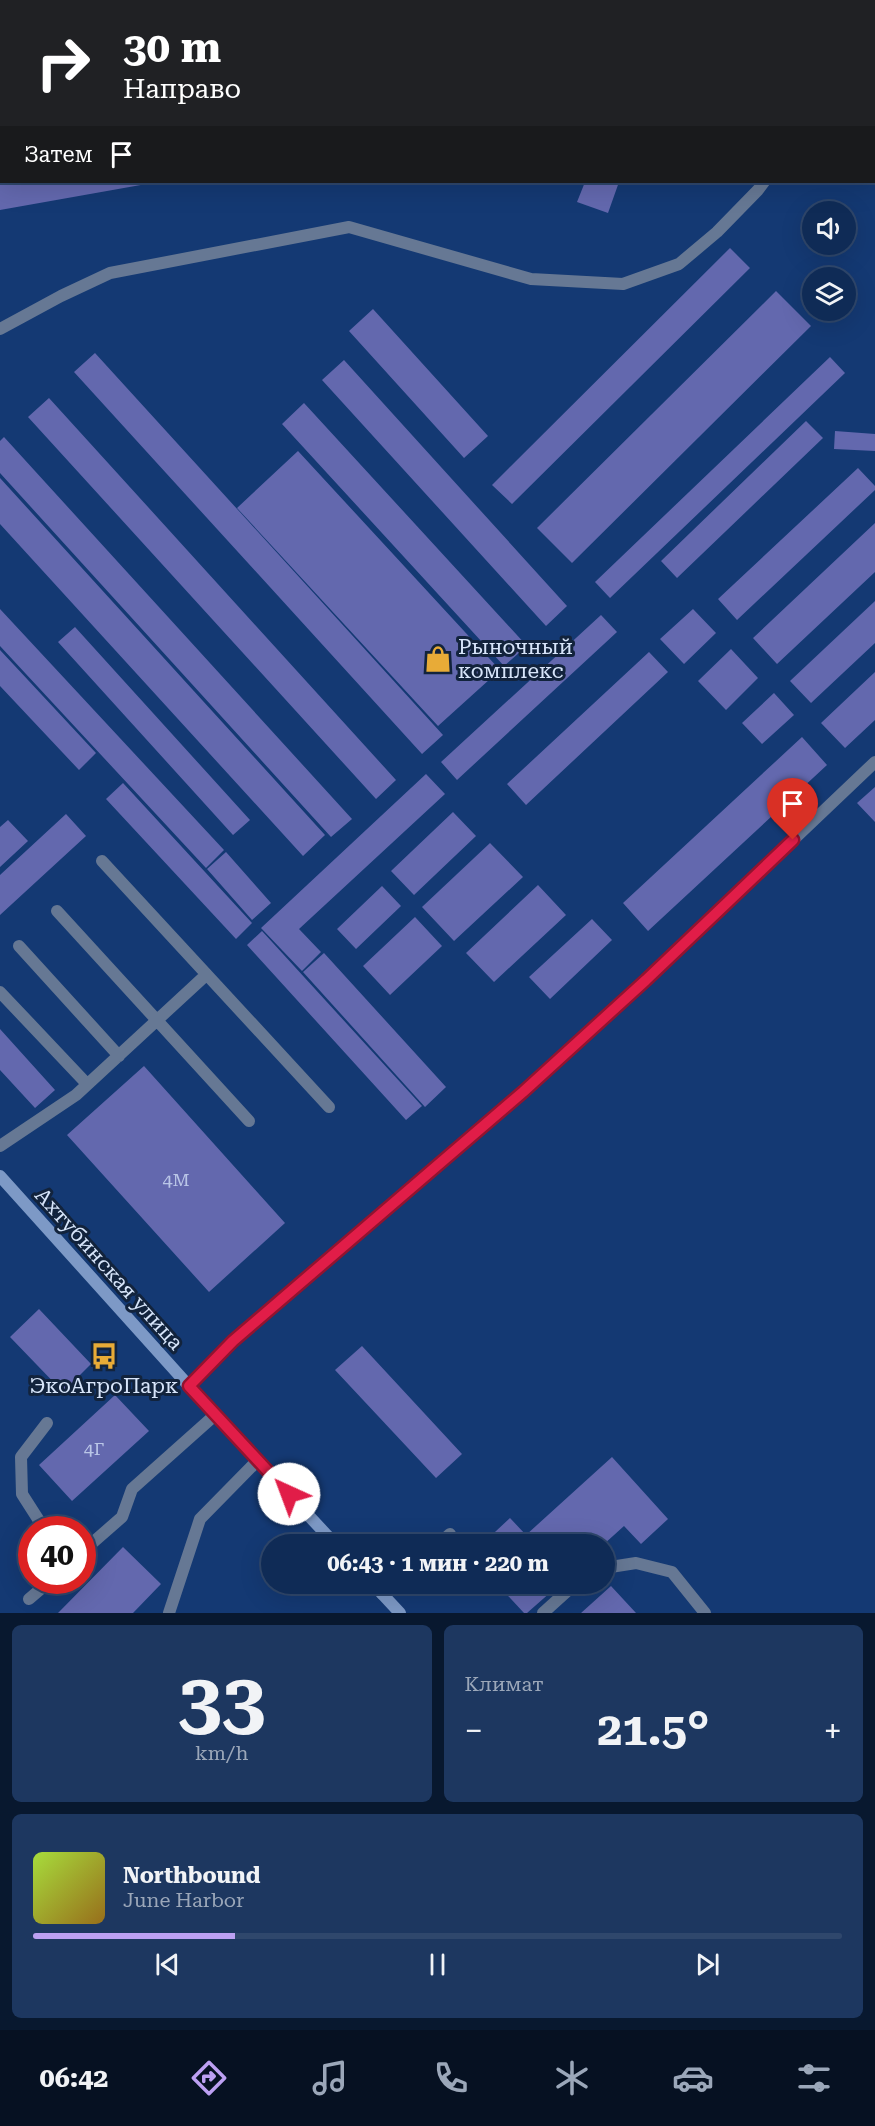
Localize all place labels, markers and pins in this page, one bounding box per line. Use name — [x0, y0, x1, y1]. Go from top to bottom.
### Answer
place label: Рыночный комплекс — [458, 635, 573, 683]
shop icon: Рыночный комплекс — [423, 644, 453, 674]
pin — [767, 778, 818, 840]
bus stop icon: ЭкоАгроПарк — [89, 1341, 119, 1371]
place label: ЭкоАгроПарк — [30, 1374, 178, 1398]

